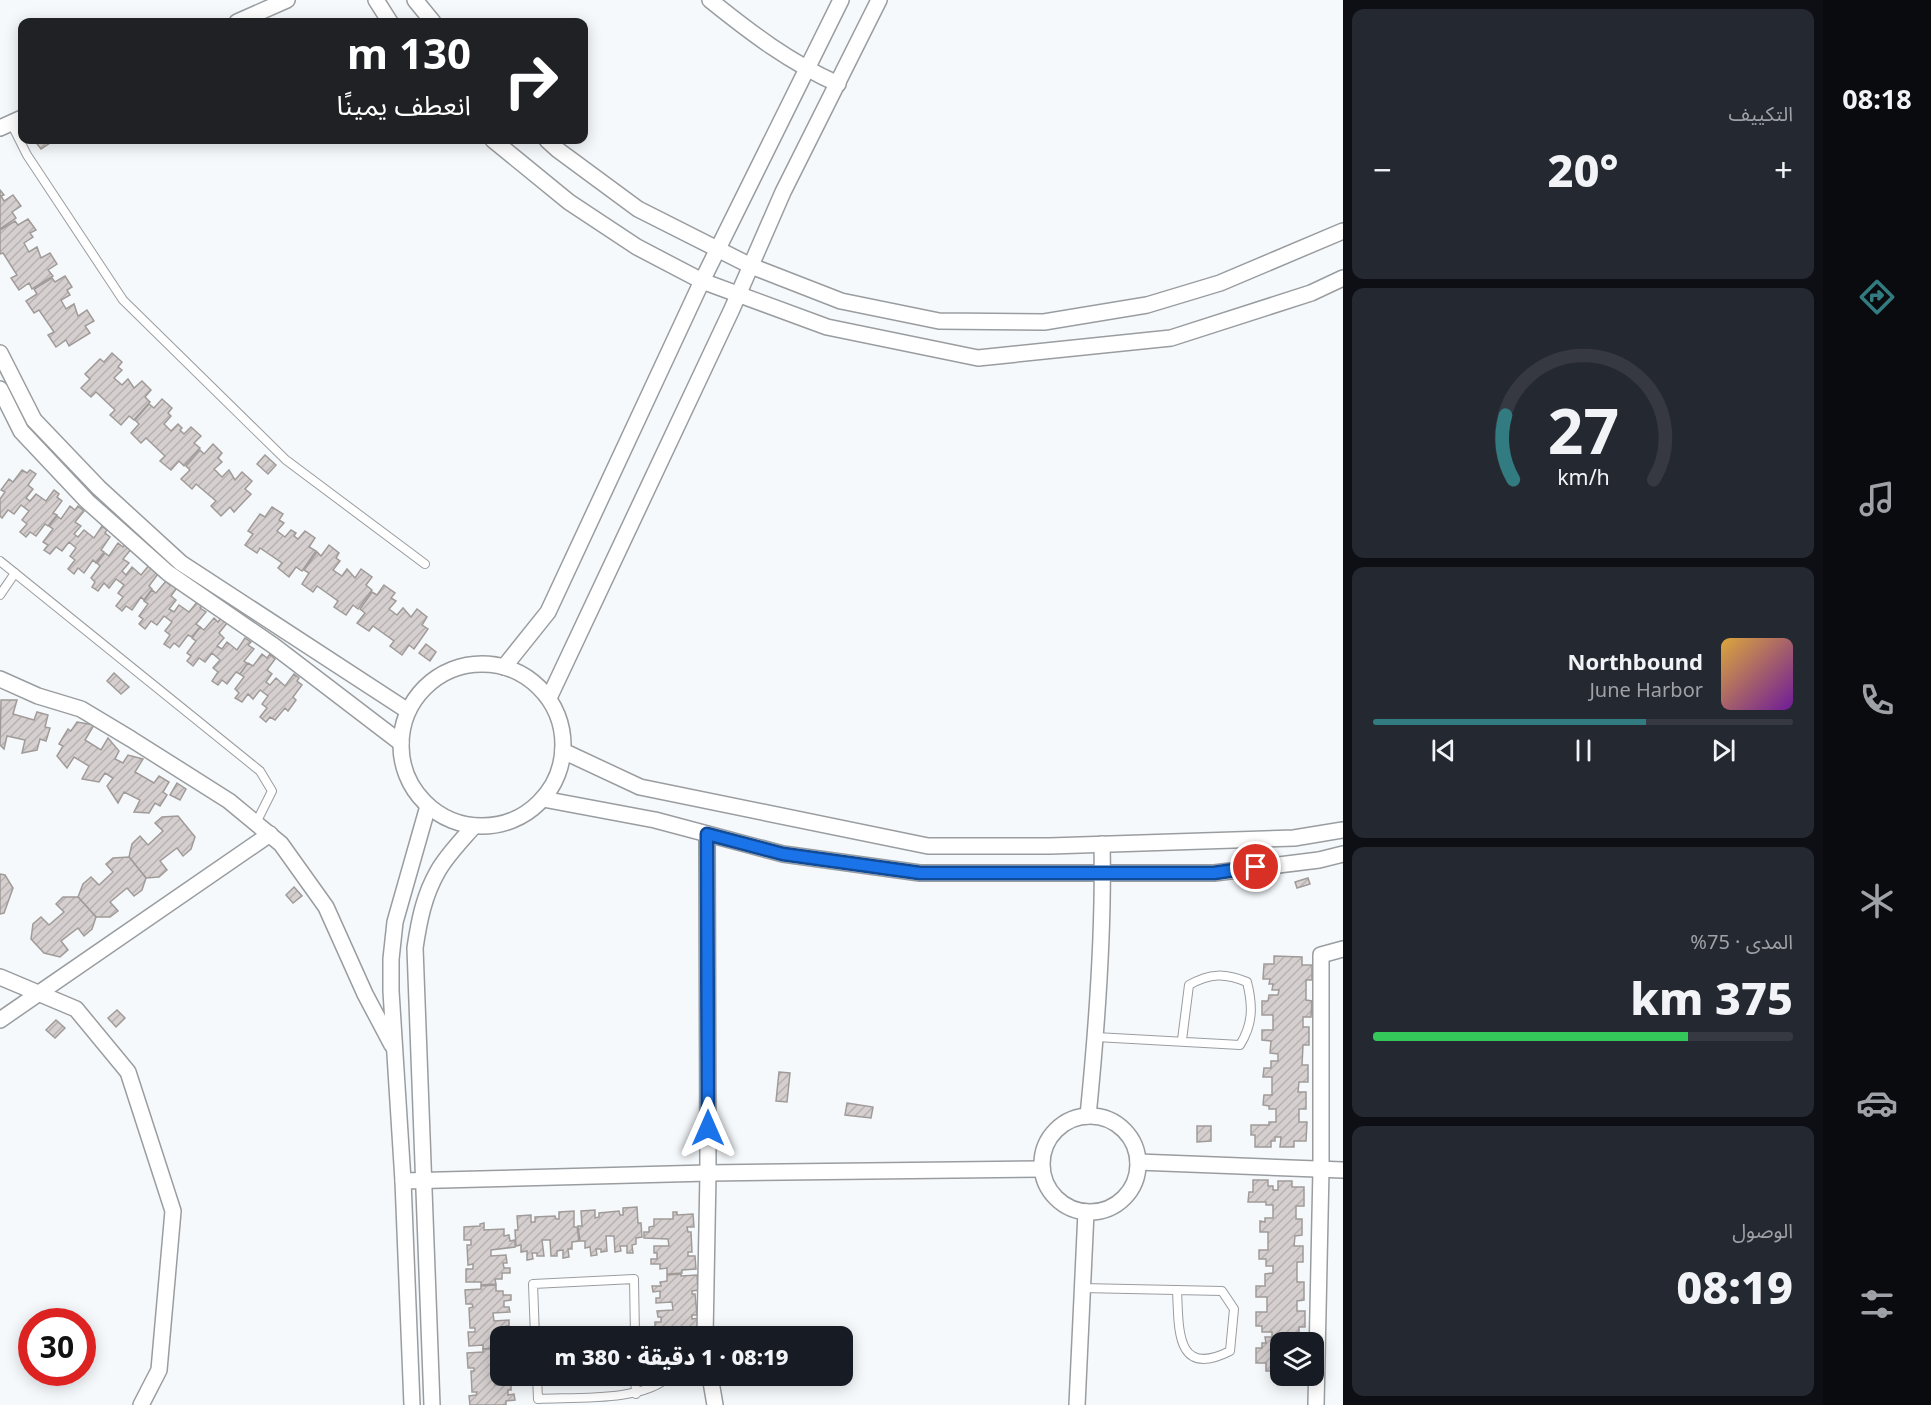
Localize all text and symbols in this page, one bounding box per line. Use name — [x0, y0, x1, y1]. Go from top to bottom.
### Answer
text: 130 m — [347, 24, 471, 81]
icon: right — [492, 42, 570, 120]
text: 08:18 — [1842, 80, 1912, 117]
text: انعطف يمينًا — [337, 86, 471, 123]
text: التكييف — [1729, 100, 1793, 127]
text: 20° — [1547, 139, 1619, 200]
text: − — [1373, 147, 1392, 192]
text: + — [1774, 147, 1793, 192]
icon: directions — [1856, 276, 1898, 318]
text: 27 — [1547, 387, 1619, 472]
text: km/h — [1557, 463, 1609, 492]
icon: music — [1856, 478, 1898, 520]
text: Northbound — [1568, 646, 1703, 676]
text: June Harbor — [1589, 676, 1703, 703]
icon: phone — [1856, 679, 1898, 721]
icon: previous — [1427, 734, 1460, 767]
icon: pause — [1567, 734, 1600, 767]
icon: next — [1707, 734, 1740, 767]
pin — [1230, 841, 1281, 892]
icon: arrive — [1239, 850, 1272, 883]
icon: climate — [1856, 880, 1898, 922]
text: المدى · 75% — [1690, 928, 1793, 955]
text: 375 km — [1630, 967, 1793, 1028]
icon: car — [1856, 1082, 1898, 1124]
position arrow — [676, 1096, 740, 1160]
text: الوصول — [1732, 1217, 1793, 1244]
text: 08:19 — [1676, 1256, 1793, 1317]
icon: filters — [1856, 1283, 1898, 1325]
speed limit sign: 30 — [18, 1308, 96, 1386]
map controls — [1270, 1332, 1324, 1386]
button: layers — [1270, 1332, 1324, 1386]
text: 08:19 · 1 دقيقة · 380 m — [554, 1341, 789, 1371]

